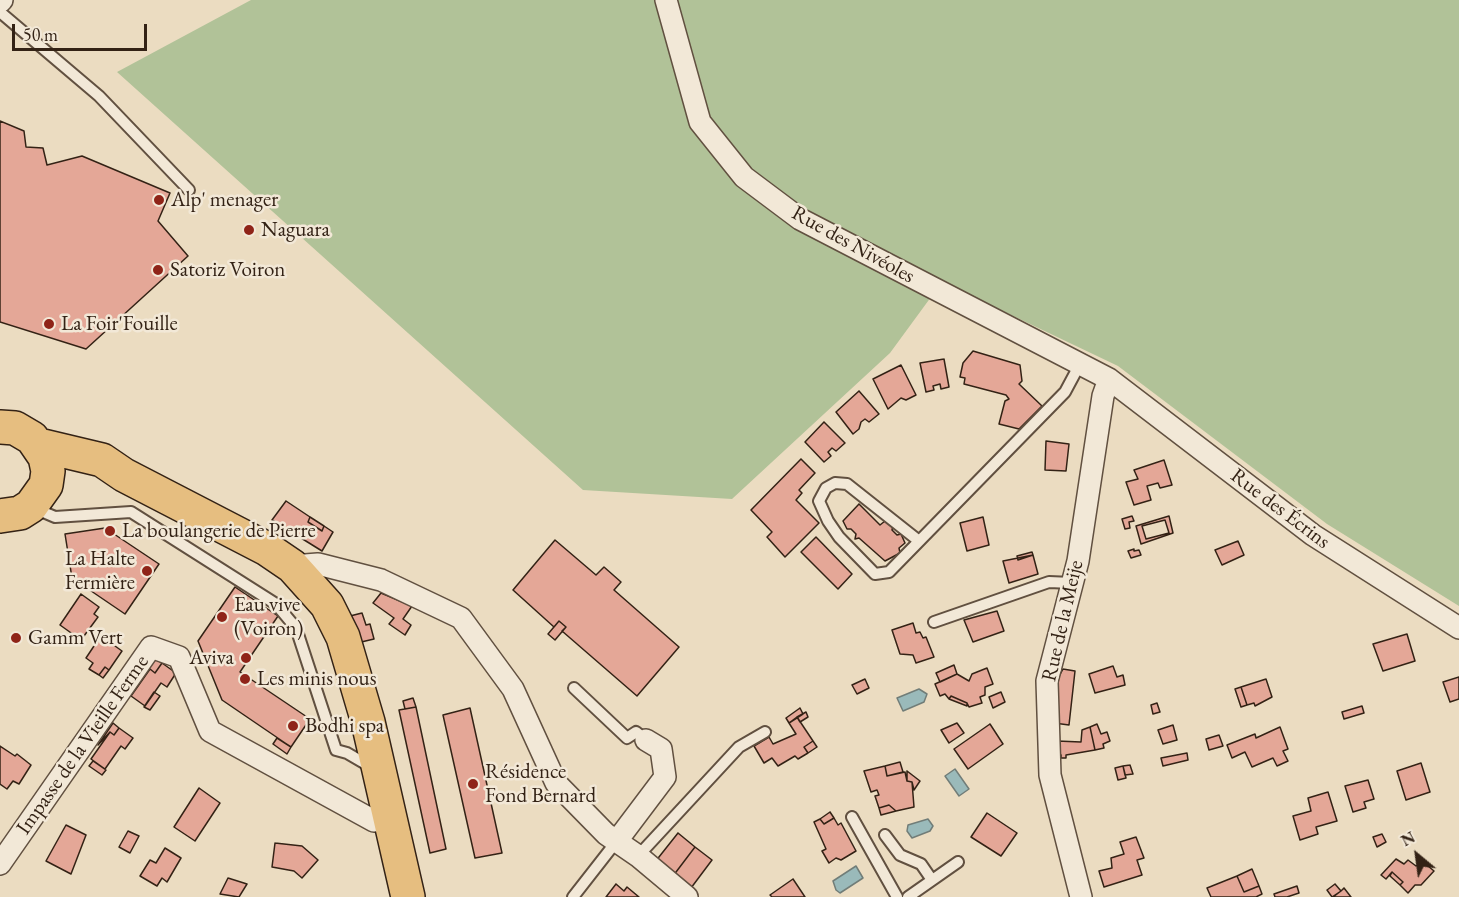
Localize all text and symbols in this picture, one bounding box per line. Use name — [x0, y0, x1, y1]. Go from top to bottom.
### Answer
scale bar — [15, 12, 150, 50]
text: 50 m — [23, 23, 58, 46]
place label: Alp' menager — [171, 187, 278, 213]
marker: Alp' menager — [152, 193, 166, 207]
street label: Rue des Nivéoles — [787, 201, 919, 289]
place label: Naguara — [261, 217, 330, 243]
marker: Naguara — [242, 223, 256, 237]
place label: Satoriz Voiron — [170, 257, 285, 283]
marker: Satoriz Voiron — [151, 263, 165, 277]
place label: La Foir'Fouille — [61, 311, 178, 337]
marker: La Foir'Fouille — [42, 317, 56, 331]
street label: Rue des Écrins — [1225, 463, 1335, 555]
place label: La boulangerie de Pierre — [122, 518, 316, 544]
marker: La boulangerie de Pierre — [103, 524, 117, 538]
place label: La Halte Fermière — [65, 546, 135, 596]
street label: Rue de la Meije — [1037, 558, 1089, 684]
marker: La Halte Fermière — [140, 564, 154, 578]
place label: Eau vive (Voiron) — [234, 592, 303, 642]
marker: Eau vive (Voiron) — [215, 610, 229, 624]
place label: Gamm Vert — [28, 625, 122, 651]
marker: Gamm Vert — [9, 631, 23, 645]
place label: Aviva — [189, 645, 234, 671]
street label: Impasse de la Vieille Ferme — [11, 650, 155, 840]
marker: Aviva — [239, 651, 253, 665]
place label: Les minis nous — [257, 666, 376, 692]
marker: Les minis nous — [238, 672, 252, 686]
place label: Bodhi spa — [305, 713, 384, 739]
marker: Bodhi spa — [286, 719, 300, 733]
place label: Résidence Fond Bernard — [485, 759, 596, 809]
marker: Résidence Fond Bernard — [466, 777, 480, 791]
north arrow — [1387, 825, 1447, 885]
text: N — [1397, 826, 1419, 851]

